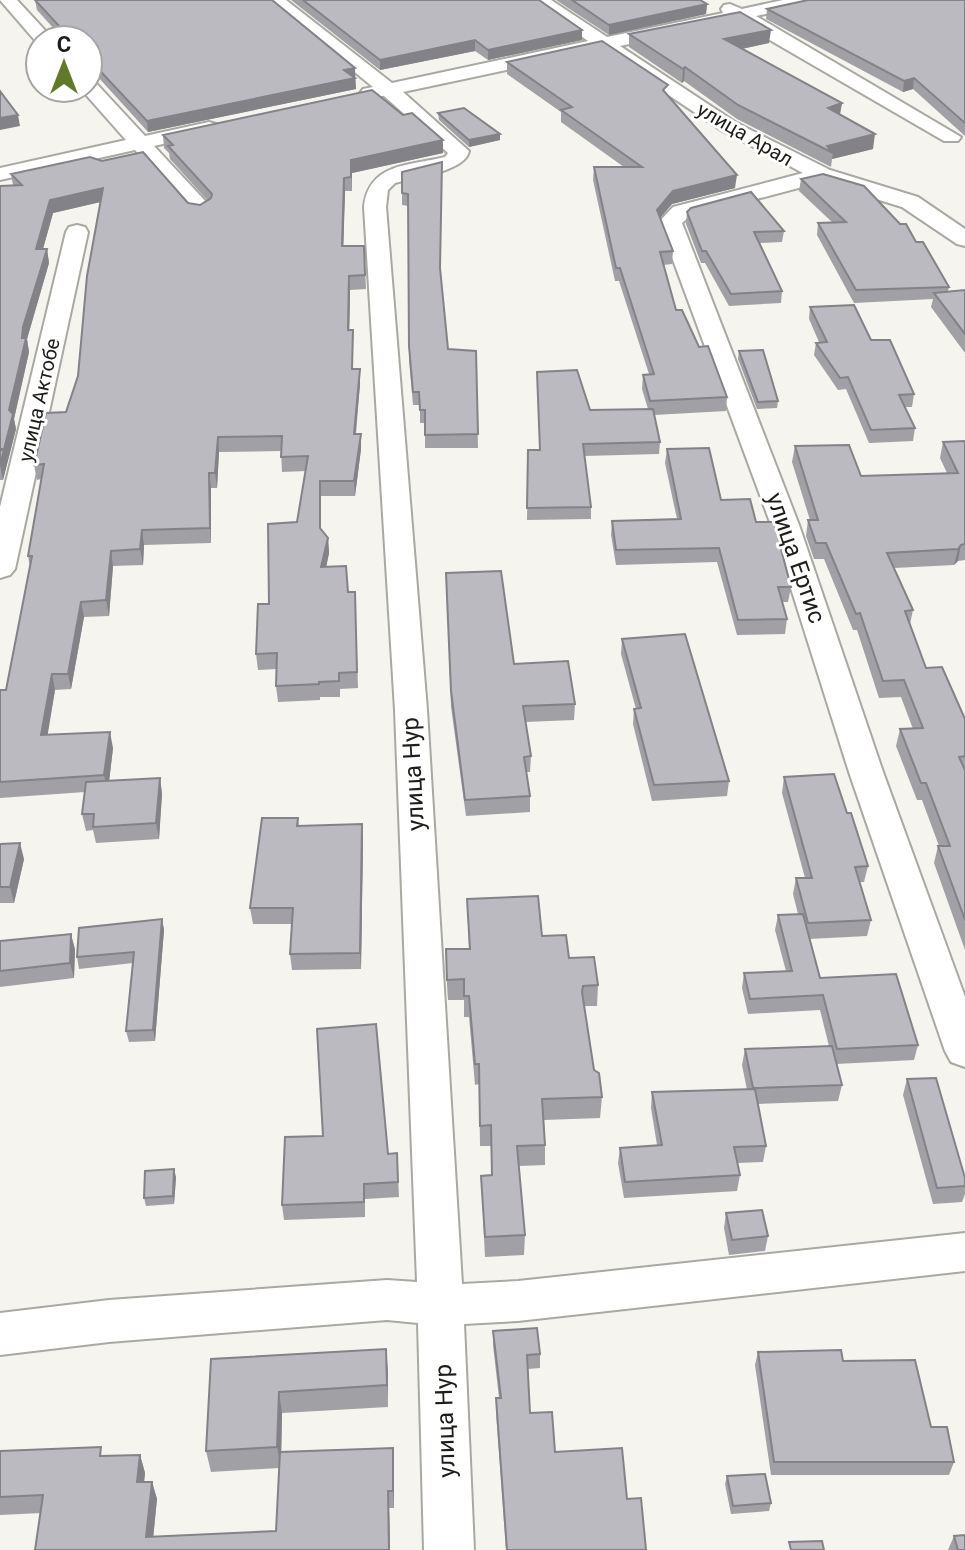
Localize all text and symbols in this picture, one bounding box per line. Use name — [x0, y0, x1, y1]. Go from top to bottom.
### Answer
north arrow — [24, 24, 104, 104]
text: С — [57, 32, 71, 57]
street label: улица Арал — [693, 97, 797, 171]
street label: улица Актобе — [13, 336, 65, 464]
street label: улица Ертис — [761, 489, 831, 627]
street label: улица Нур — [396, 716, 430, 832]
street label: улица Нур — [429, 1364, 461, 1478]

